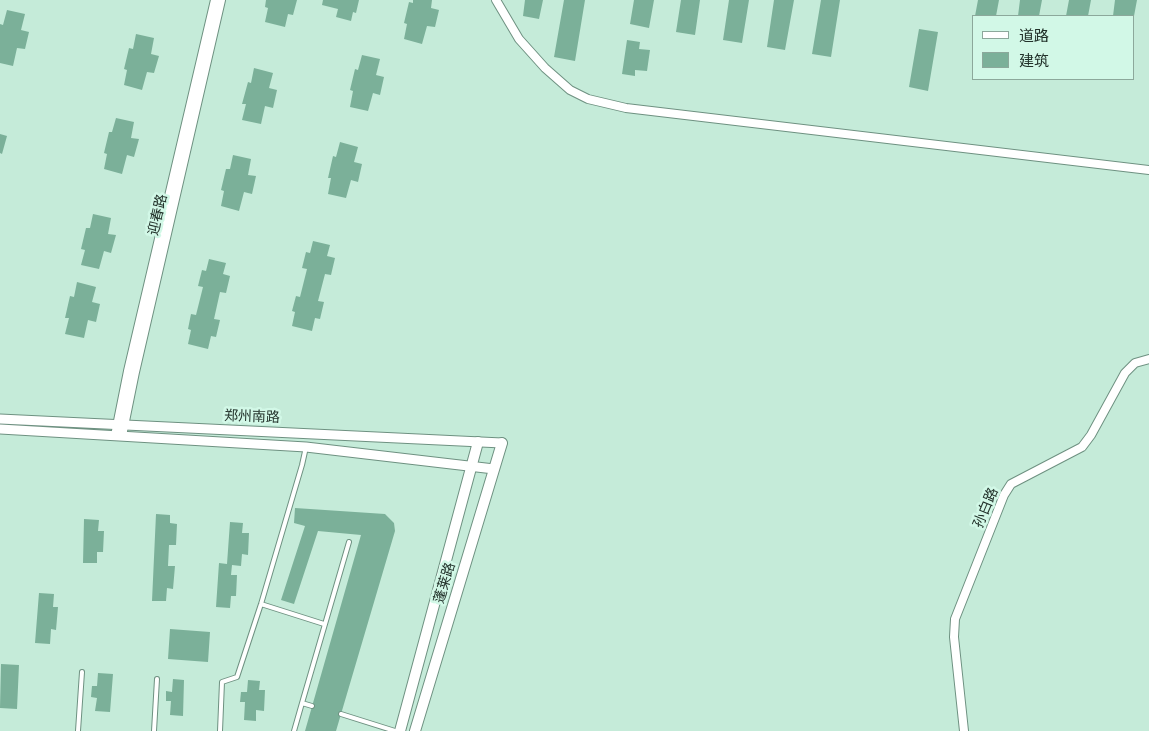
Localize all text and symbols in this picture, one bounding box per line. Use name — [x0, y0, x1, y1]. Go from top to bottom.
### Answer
legend — [972, 15, 1134, 80]
text: 道路 — [1019, 25, 1049, 45]
text: 建筑 — [1019, 50, 1049, 70]
street label: 迎春路 — [145, 193, 171, 237]
street label: 郑州南路 — [224, 408, 280, 426]
street label: 孙白路 — [970, 485, 1002, 531]
street label: 蓬莱路 — [431, 560, 459, 606]

